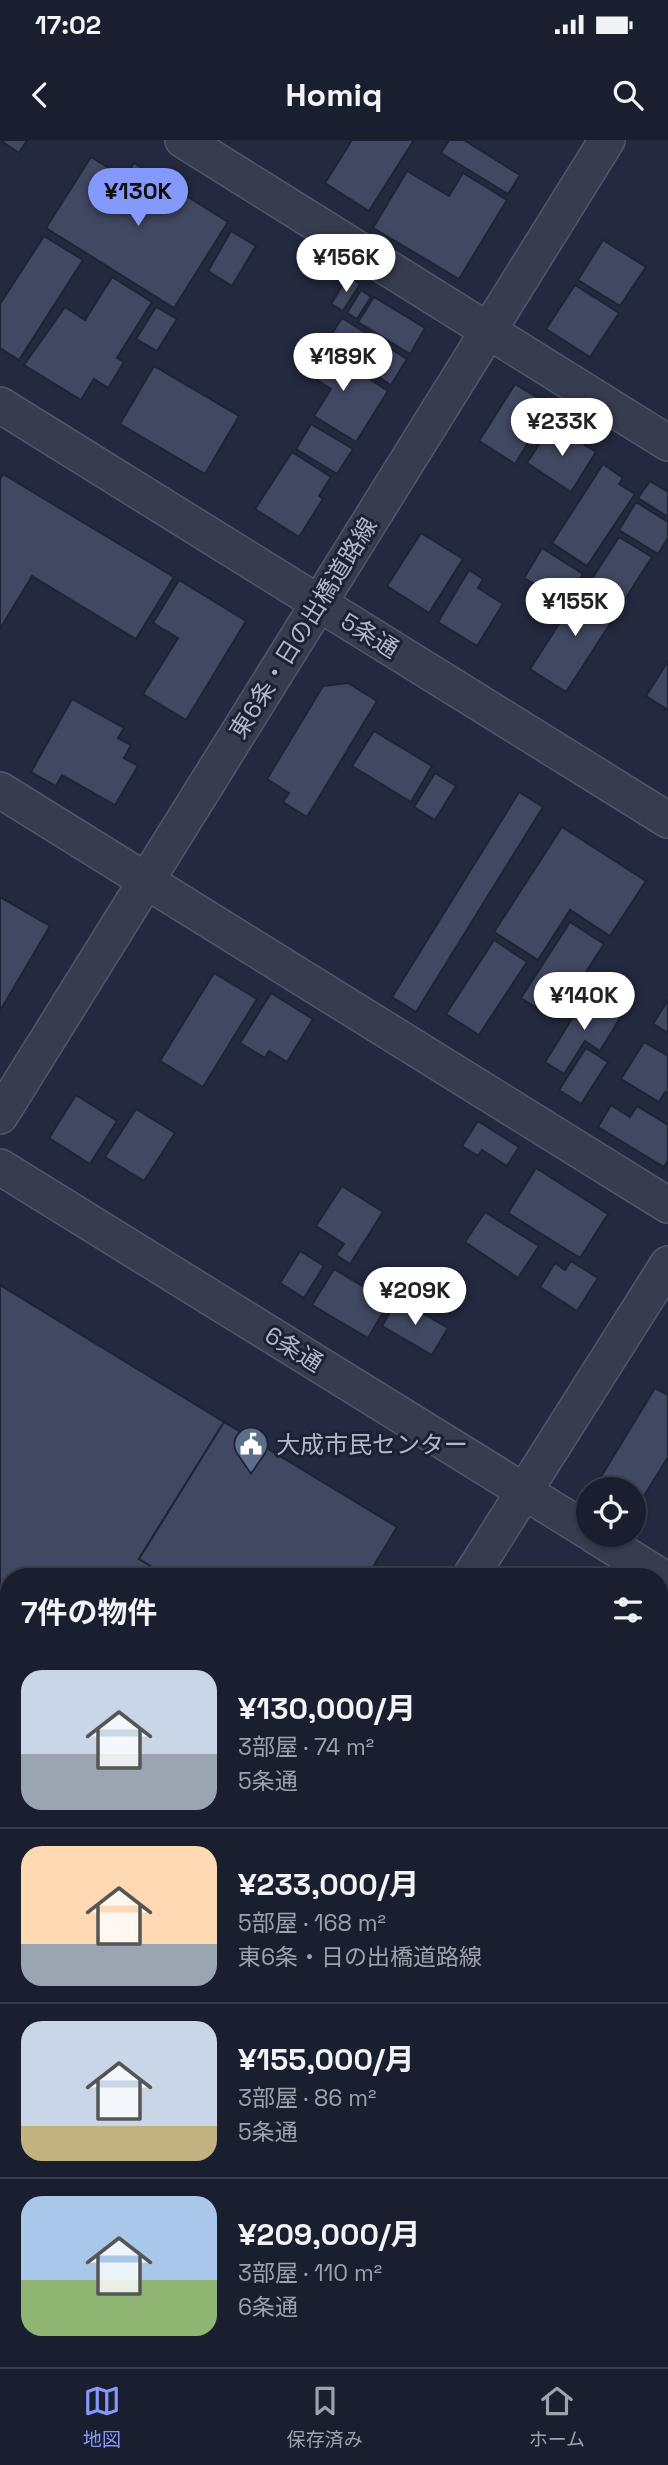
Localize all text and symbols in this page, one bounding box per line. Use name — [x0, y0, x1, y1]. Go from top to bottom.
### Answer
text: 17:02 — [35, 8, 101, 42]
text: Homiq — [286, 75, 382, 115]
icon: back — [21, 76, 59, 114]
icon: search — [609, 76, 647, 114]
pin: ¥130K — [89, 168, 187, 228]
text: ¥130K — [104, 176, 172, 206]
pin: ¥156K — [297, 234, 395, 294]
text: ¥156K — [312, 242, 380, 272]
pin: ¥189K — [294, 334, 392, 393]
text: ¥189K — [309, 341, 377, 371]
pin: ¥233K — [513, 398, 611, 458]
text: ¥233K — [527, 406, 597, 436]
street label: 東6条・日の出橋道路線 — [222, 512, 384, 744]
pin: ¥155K — [526, 578, 624, 638]
text: ¥155K — [542, 586, 608, 616]
street label: 5条通 — [335, 605, 405, 665]
pin: ¥140K — [535, 972, 633, 1032]
text: ¥140K — [550, 980, 618, 1010]
pin: ¥209K — [366, 1268, 464, 1327]
text: ¥209K — [379, 1275, 451, 1305]
street label: 6条通 — [259, 1319, 329, 1379]
public building icon: 大成市民センター — [232, 1425, 270, 1474]
place label: 大成市民センター — [276, 1429, 468, 1460]
map controls — [576, 1477, 646, 1547]
button: locate — [576, 1477, 646, 1547]
icon: filters — [609, 1591, 647, 1629]
text: 7件の物件 — [21, 1593, 158, 1632]
text: ¥130,000/月 — [238, 1689, 416, 1728]
icon: home — [77, 1698, 161, 1782]
text: 3部屋 · 74 m² — [238, 1732, 374, 1762]
text: 5条通 — [238, 1766, 298, 1796]
text: ¥233,000/月 — [238, 1865, 419, 1904]
icon: home — [77, 1874, 161, 1958]
text: 5部屋 · 168 m² — [238, 1908, 386, 1938]
text: 東6条・日の出橋道路線 — [238, 1942, 482, 1972]
text: ¥155,000/月 — [238, 2040, 415, 2079]
icon: home — [77, 2049, 161, 2133]
text: 3部屋 · 86 m² — [238, 2083, 377, 2113]
text: 5条通 — [238, 2117, 298, 2147]
text: ¥209,000/月 — [238, 2215, 421, 2254]
icon: home — [77, 2224, 161, 2308]
text: 3部屋 · 110 m² — [238, 2258, 382, 2288]
text: 6条通 — [238, 2292, 298, 2322]
tab: 地図 — [83, 2382, 121, 2452]
tab: 保存済み — [287, 2382, 363, 2452]
tab: ホーム — [529, 2382, 585, 2452]

